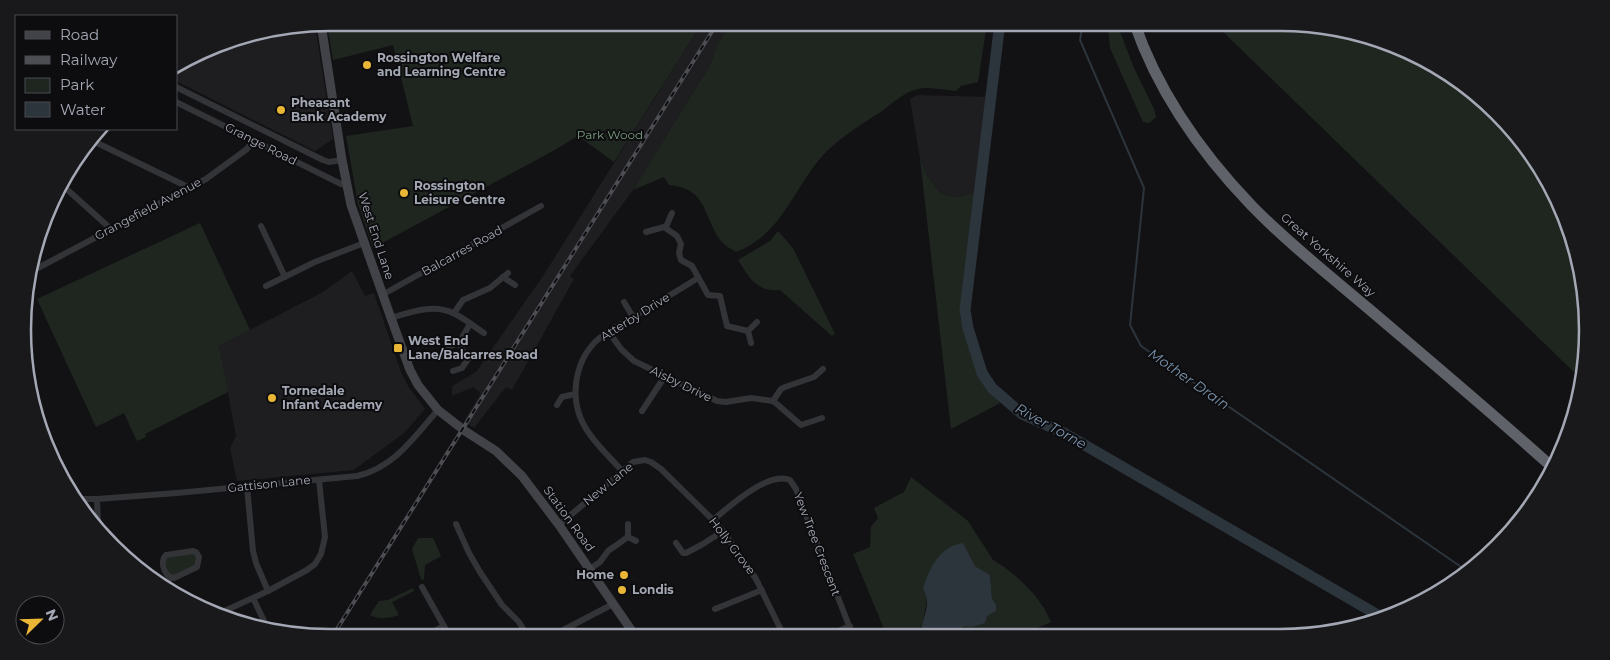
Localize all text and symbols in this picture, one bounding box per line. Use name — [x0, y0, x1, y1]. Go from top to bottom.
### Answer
legend — [15, 15, 178, 130]
text: Road — [60, 25, 99, 44]
text: Railway — [60, 50, 118, 69]
place label: Rossington Welfare and Learning Centre — [377, 50, 506, 79]
marker: Rossington Welfare and Learning Centre — [361, 59, 373, 71]
text: Park — [60, 75, 94, 94]
place label: Pheasant Bank Academy — [291, 95, 387, 124]
text: Water — [60, 100, 106, 119]
marker: Pheasant Bank Academy — [275, 104, 287, 116]
street label: Grange Road — [223, 119, 300, 168]
park label: Park Wood — [577, 127, 643, 142]
street label: Grangefield Avenue — [92, 174, 204, 243]
place label: Rossington Leisure Centre — [414, 178, 506, 207]
marker: Rossington Leisure Centre — [398, 187, 410, 199]
street label: West End Lane — [355, 190, 398, 281]
street label: Great Yorkshire Way — [1278, 209, 1379, 300]
street label: Balcarres Road — [419, 222, 505, 279]
street label: Atterby Drive — [597, 289, 672, 344]
place label: West End Lane/Balcarres Road — [408, 333, 538, 362]
marker: West End Lane/Balcarres Road — [392, 342, 404, 354]
water label: Mother Drain — [1145, 344, 1233, 414]
street label: Aisby Drive — [648, 362, 714, 405]
place label: Tornedale Infant Academy — [282, 383, 383, 412]
marker: Tornedale Infant Academy — [266, 392, 278, 404]
water label: River Torne — [1012, 399, 1090, 453]
street label: New Lane — [580, 459, 636, 508]
street label: Gattison Lane — [227, 472, 311, 495]
street label: Station Road — [541, 483, 598, 554]
street label: Yew Tree Crescent — [791, 490, 844, 598]
street label: Holly Grove — [706, 514, 759, 577]
place label: Home — [576, 567, 614, 582]
marker: Home — [618, 569, 630, 581]
place label: Londis — [632, 582, 674, 597]
marker: Londis — [616, 584, 628, 596]
north arrow — [15, 595, 65, 645]
text: N — [41, 606, 62, 624]

